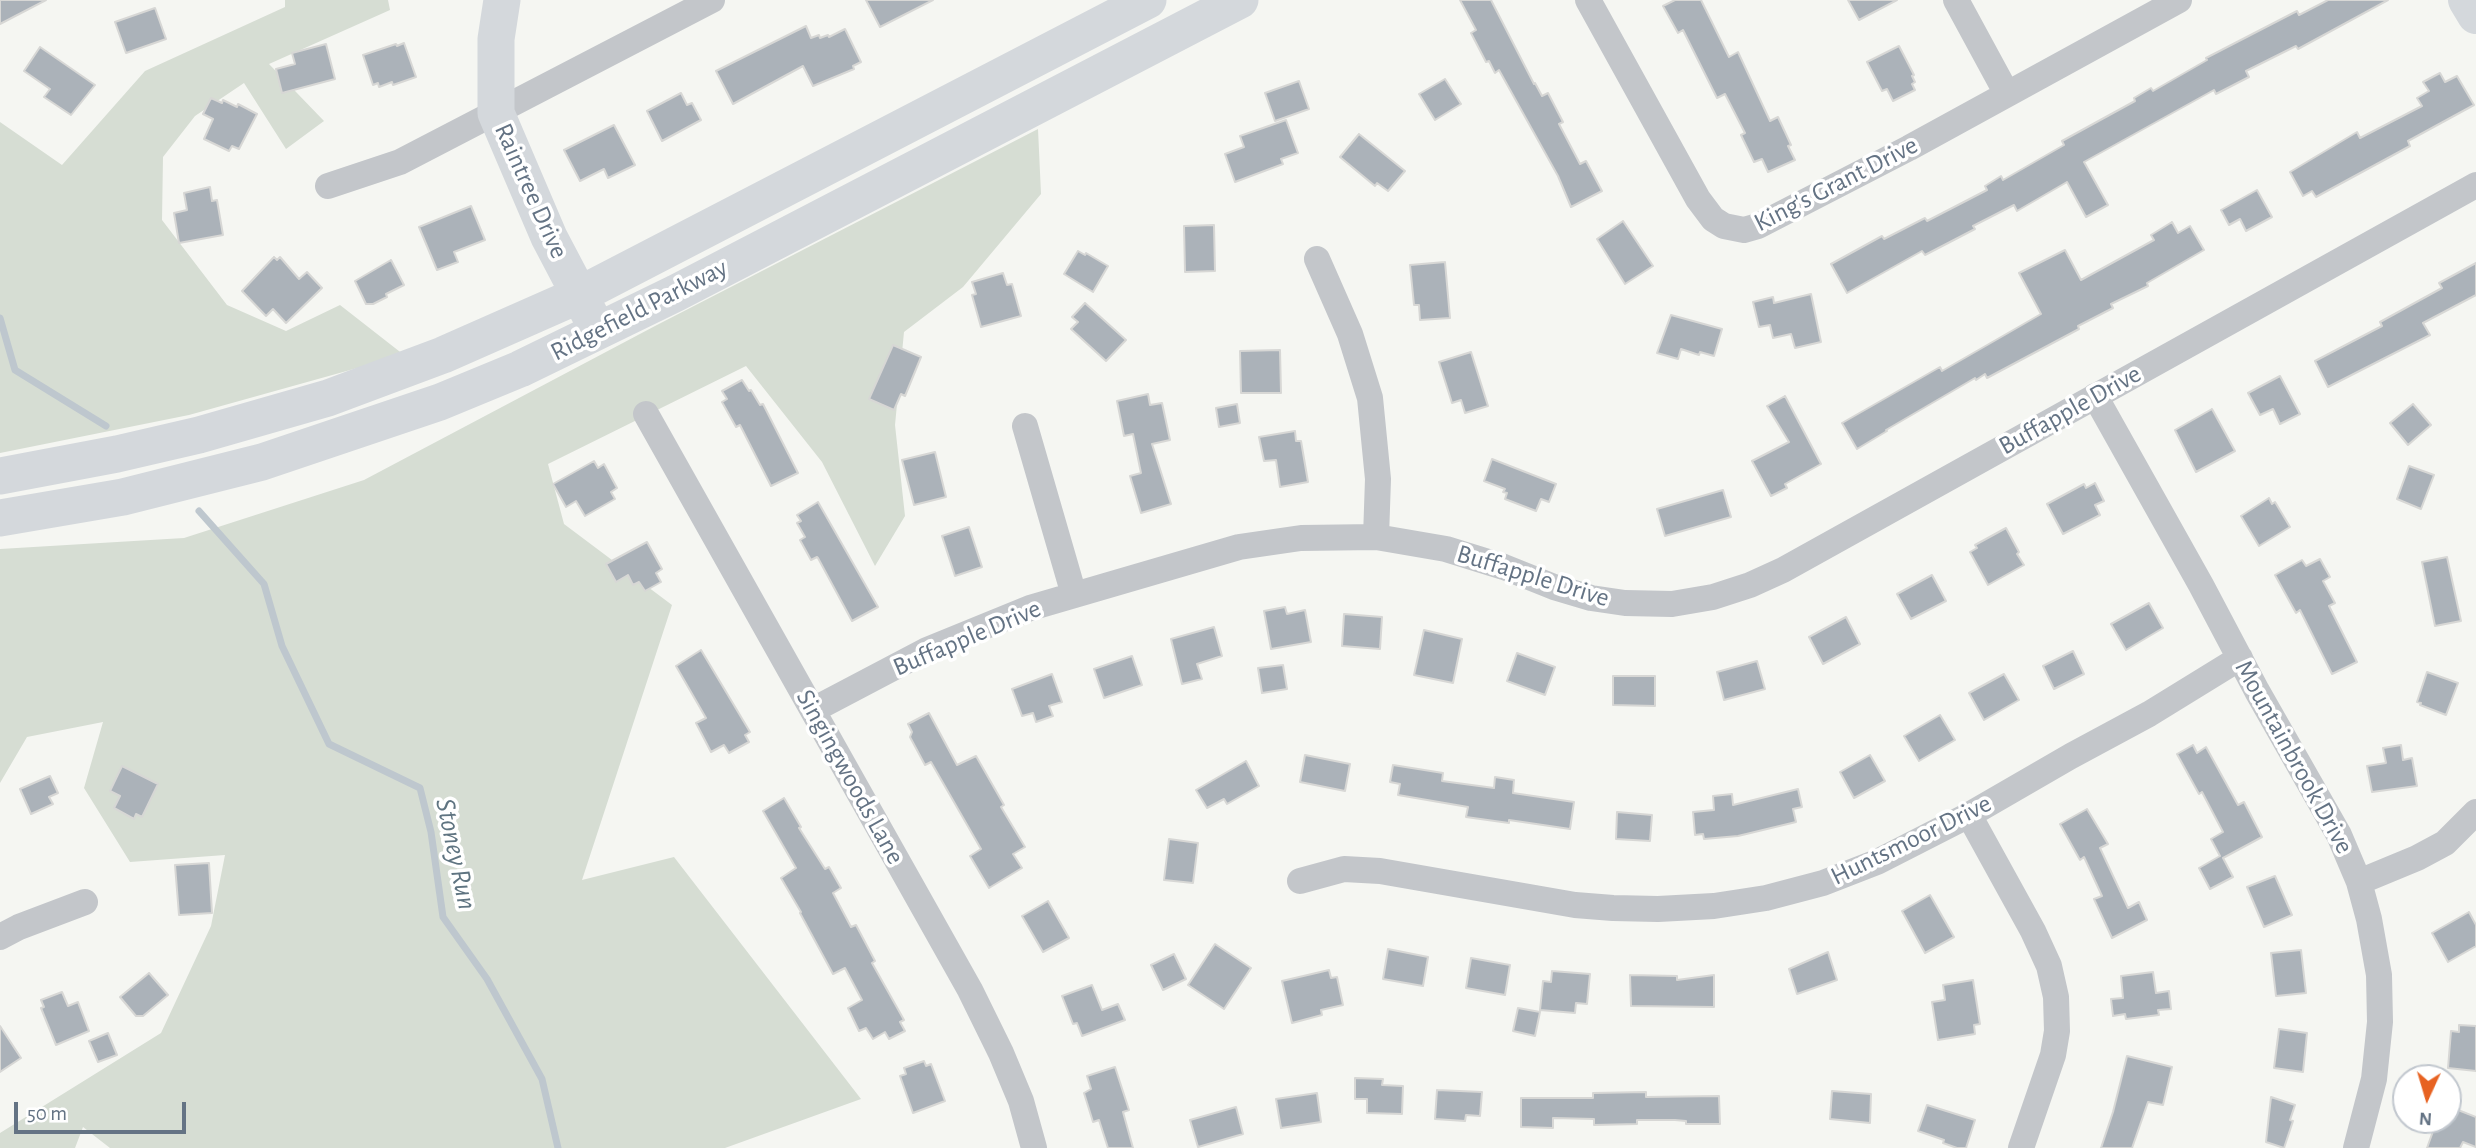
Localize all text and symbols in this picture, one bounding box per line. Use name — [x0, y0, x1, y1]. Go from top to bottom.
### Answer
street label: Raintree Drive — [487, 119, 575, 263]
street label: King's Grant Drive — [1749, 129, 1923, 239]
street label: Ridgefield Parkway — [545, 252, 733, 368]
street label: Buffapple Drive — [1993, 358, 2147, 462]
street label: Buffapple Drive — [1453, 538, 1613, 614]
street label: Buffapple Drive — [888, 593, 1046, 683]
street label: Mountainbrook Drive — [2228, 655, 2360, 859]
street label: Singingwoods Lane — [789, 684, 911, 870]
street label: Huntsmoor Drive — [1826, 788, 1996, 892]
water label: Stoney Run — [428, 795, 484, 913]
north arrow — [2392, 1064, 2462, 1134]
scale bar — [18, 1088, 189, 1132]
text: 50 m — [27, 1103, 67, 1124]
text: N — [2418, 1109, 2433, 1128]

